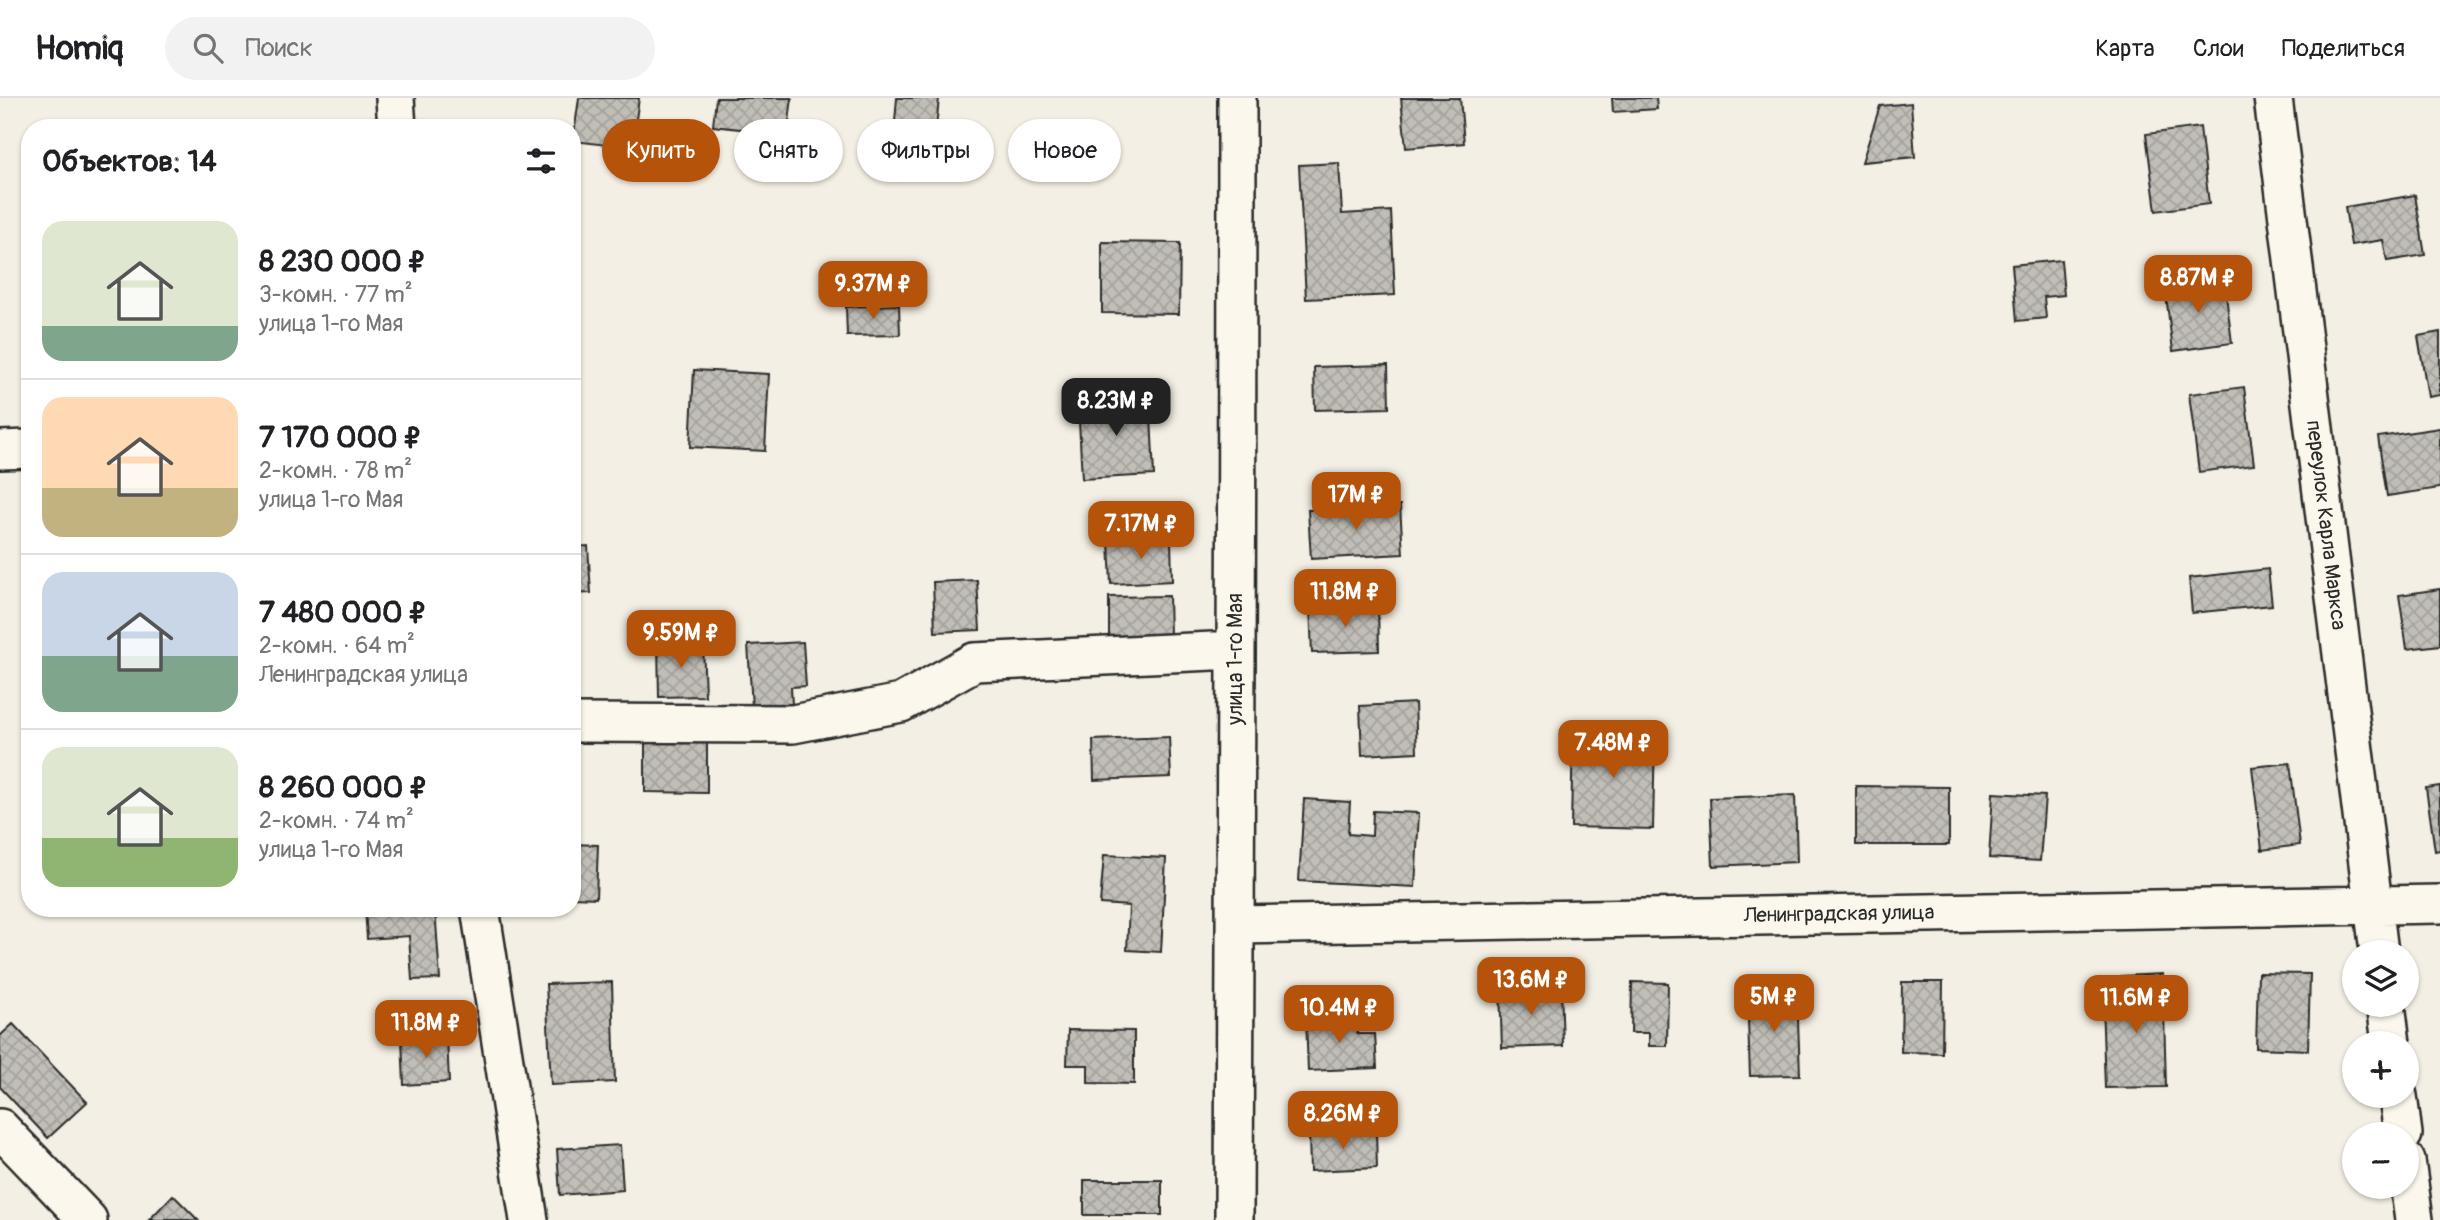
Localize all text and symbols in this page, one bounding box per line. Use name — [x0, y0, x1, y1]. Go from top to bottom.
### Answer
search box — [165, 17, 655, 80]
text: Homiq — [35, 28, 123, 69]
icon: search — [189, 29, 227, 67]
text: Поиск — [245, 32, 313, 64]
text: Карта — [2095, 34, 2155, 63]
text: Слои — [2193, 34, 2244, 63]
text: Поделиться — [2282, 34, 2405, 63]
chip: Купить — [602, 119, 720, 182]
chip: Снять — [734, 119, 843, 182]
chip: Фильтры — [857, 119, 994, 182]
chip: Новое — [1008, 119, 1121, 182]
icon: filters — [522, 142, 560, 180]
text: Объектов: 14 — [42, 143, 217, 180]
text: 8 230 000 ₽ — [259, 243, 426, 280]
icon: home — [98, 249, 182, 333]
pin: 8.87M ₽ — [2133, 256, 2263, 315]
pin: 9.37M ₽ — [808, 262, 938, 321]
text: 8.87M ₽ — [2160, 263, 2236, 292]
text: 9.37M ₽ — [834, 269, 912, 298]
text: 3-комн. · 77 m² — [259, 280, 413, 309]
text: улица 1-го Мая — [259, 309, 403, 338]
pin: 8.23M ₽ — [1051, 378, 1181, 438]
text: 8.23M ₽ — [1078, 386, 1154, 415]
text: 7 170 000 ₽ — [259, 419, 422, 456]
street label: переулок Карла Маркса — [2300, 419, 2352, 631]
icon: home — [98, 425, 182, 509]
text: 2-комн. · 78 m² — [259, 456, 412, 485]
pin: 17M ₽ — [1307, 472, 1405, 532]
text: 17M ₽ — [1328, 480, 1384, 509]
text: улица 1-го Мая — [259, 485, 403, 514]
pin: 7.17M ₽ — [1076, 502, 1206, 561]
text: 7.17M ₽ — [1104, 509, 1178, 538]
pin: 11.8M ₽ — [1280, 570, 1410, 629]
text: 11.8M ₽ — [1310, 577, 1380, 606]
street label: улица 1-го Мая — [1222, 593, 1249, 726]
text: 7 480 000 ₽ — [259, 594, 427, 631]
icon: home — [98, 600, 182, 684]
pin: 9.59M ₽ — [616, 610, 746, 670]
text: 9.59M ₽ — [643, 618, 719, 647]
text: 2-комн. · 64 m² — [259, 631, 415, 660]
text: Ленинградская улица — [259, 660, 468, 689]
pin: 7.48M ₽ — [1548, 720, 1678, 780]
text: 7.48M ₽ — [1574, 728, 1652, 757]
text: 8 260 000 ₽ — [259, 769, 428, 806]
icon: home — [98, 775, 182, 859]
text: 2-комн. · 74 m² — [259, 806, 414, 835]
text: улица 1-го Мая — [259, 835, 403, 864]
street label: Ленинградская улица — [1742, 899, 1935, 929]
map controls — [2342, 940, 2419, 1199]
button: layers — [2342, 940, 2419, 1017]
pin: 13.6M ₽ — [1466, 958, 1596, 1017]
text: 13.6M ₽ — [1493, 965, 1569, 994]
pin: 5M ₽ — [1733, 974, 1815, 1034]
pin: 11.6M ₽ — [2071, 976, 2201, 1035]
text: 5M ₽ — [1750, 982, 1798, 1011]
text: 11.6M ₽ — [2100, 983, 2172, 1012]
pin: 10.4M ₽ — [1274, 986, 1404, 1045]
text: 10.4M ₽ — [1300, 993, 1378, 1022]
pin: 11.8M ₽ — [361, 1000, 491, 1060]
text: 11.8M ₽ — [391, 1008, 461, 1037]
button: + — [2342, 1031, 2419, 1108]
pin: 8.26M ₽ — [1278, 1091, 1408, 1151]
text: 8.26M ₽ — [1304, 1099, 1382, 1128]
button: − — [2342, 1122, 2419, 1199]

